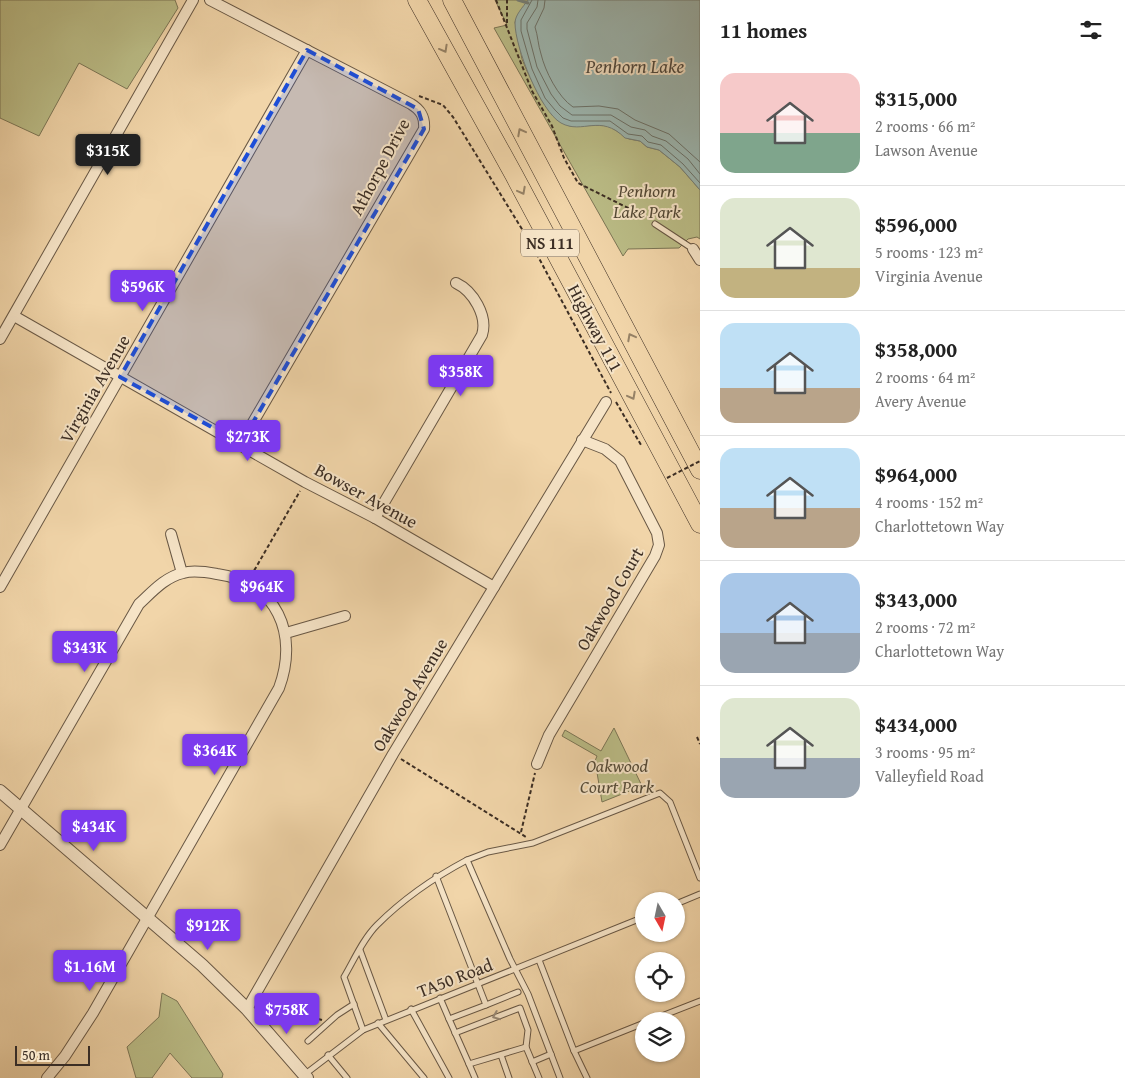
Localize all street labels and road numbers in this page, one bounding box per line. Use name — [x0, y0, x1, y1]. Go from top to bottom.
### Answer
street label: Athorpe Drive — [343, 113, 416, 220]
road number: NS 111 — [521, 230, 579, 256]
street label: Highway 111 — [561, 279, 630, 376]
street label: Virginia Avenue — [53, 330, 137, 448]
street label: Bowser Avenue — [310, 456, 423, 535]
street label: Oakwood Court — [569, 541, 650, 656]
street label: Oakwood Avenue — [365, 633, 454, 757]
street label: TA50 Road — [413, 951, 497, 1004]

